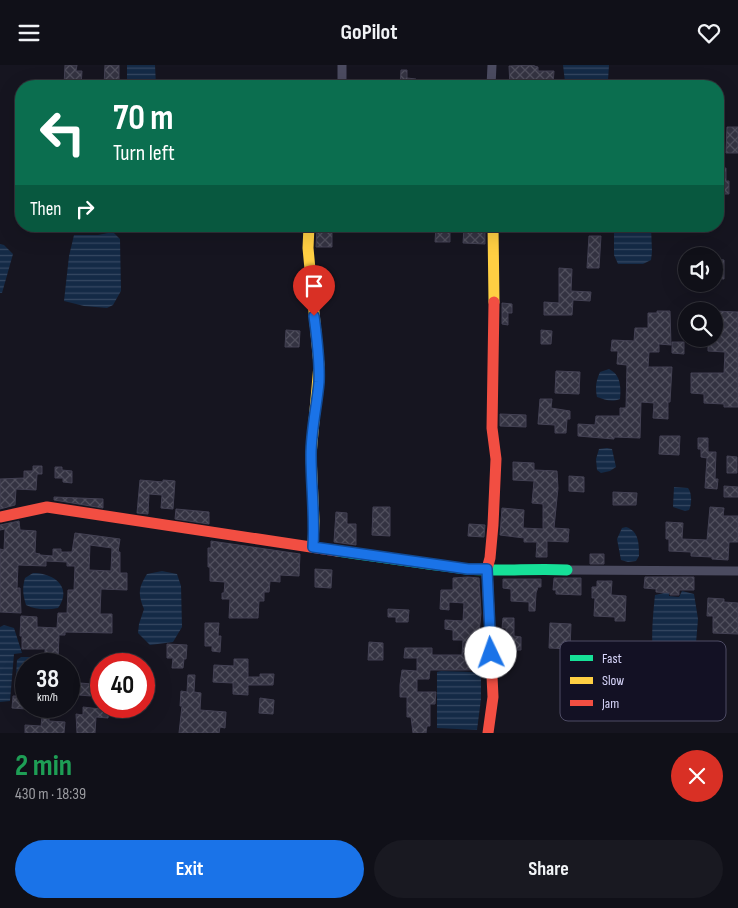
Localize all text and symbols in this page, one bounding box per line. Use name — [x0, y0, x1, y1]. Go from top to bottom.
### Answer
icon: menu — [15, 19, 43, 47]
text: GoPilot — [341, 19, 397, 46]
icon: heart — [695, 19, 723, 47]
text: 70 m — [113, 97, 173, 140]
icon: left — [30, 100, 95, 165]
text: Turn left — [113, 140, 175, 167]
icon: right — [71, 195, 99, 223]
text: Then — [30, 198, 61, 221]
map controls — [678, 247, 723, 347]
button: sound — [678, 247, 723, 292]
pin — [293, 265, 335, 316]
icon: arrive — [300, 272, 328, 300]
button: search — [678, 302, 723, 347]
position arrow — [464, 626, 516, 678]
legend — [560, 641, 726, 721]
text: Fast — [602, 650, 622, 667]
speed limit sign: 40 — [90, 653, 155, 718]
text: 38 — [36, 664, 59, 695]
text: Slow — [602, 672, 624, 689]
text: km/h — [37, 690, 58, 705]
text: Jam — [601, 695, 619, 712]
text: 2 min — [15, 748, 72, 784]
button: close — [671, 750, 723, 802]
text: 430 m · 18:39 — [15, 785, 86, 804]
button: Exit — [15, 840, 364, 898]
button: Share — [374, 840, 723, 898]

